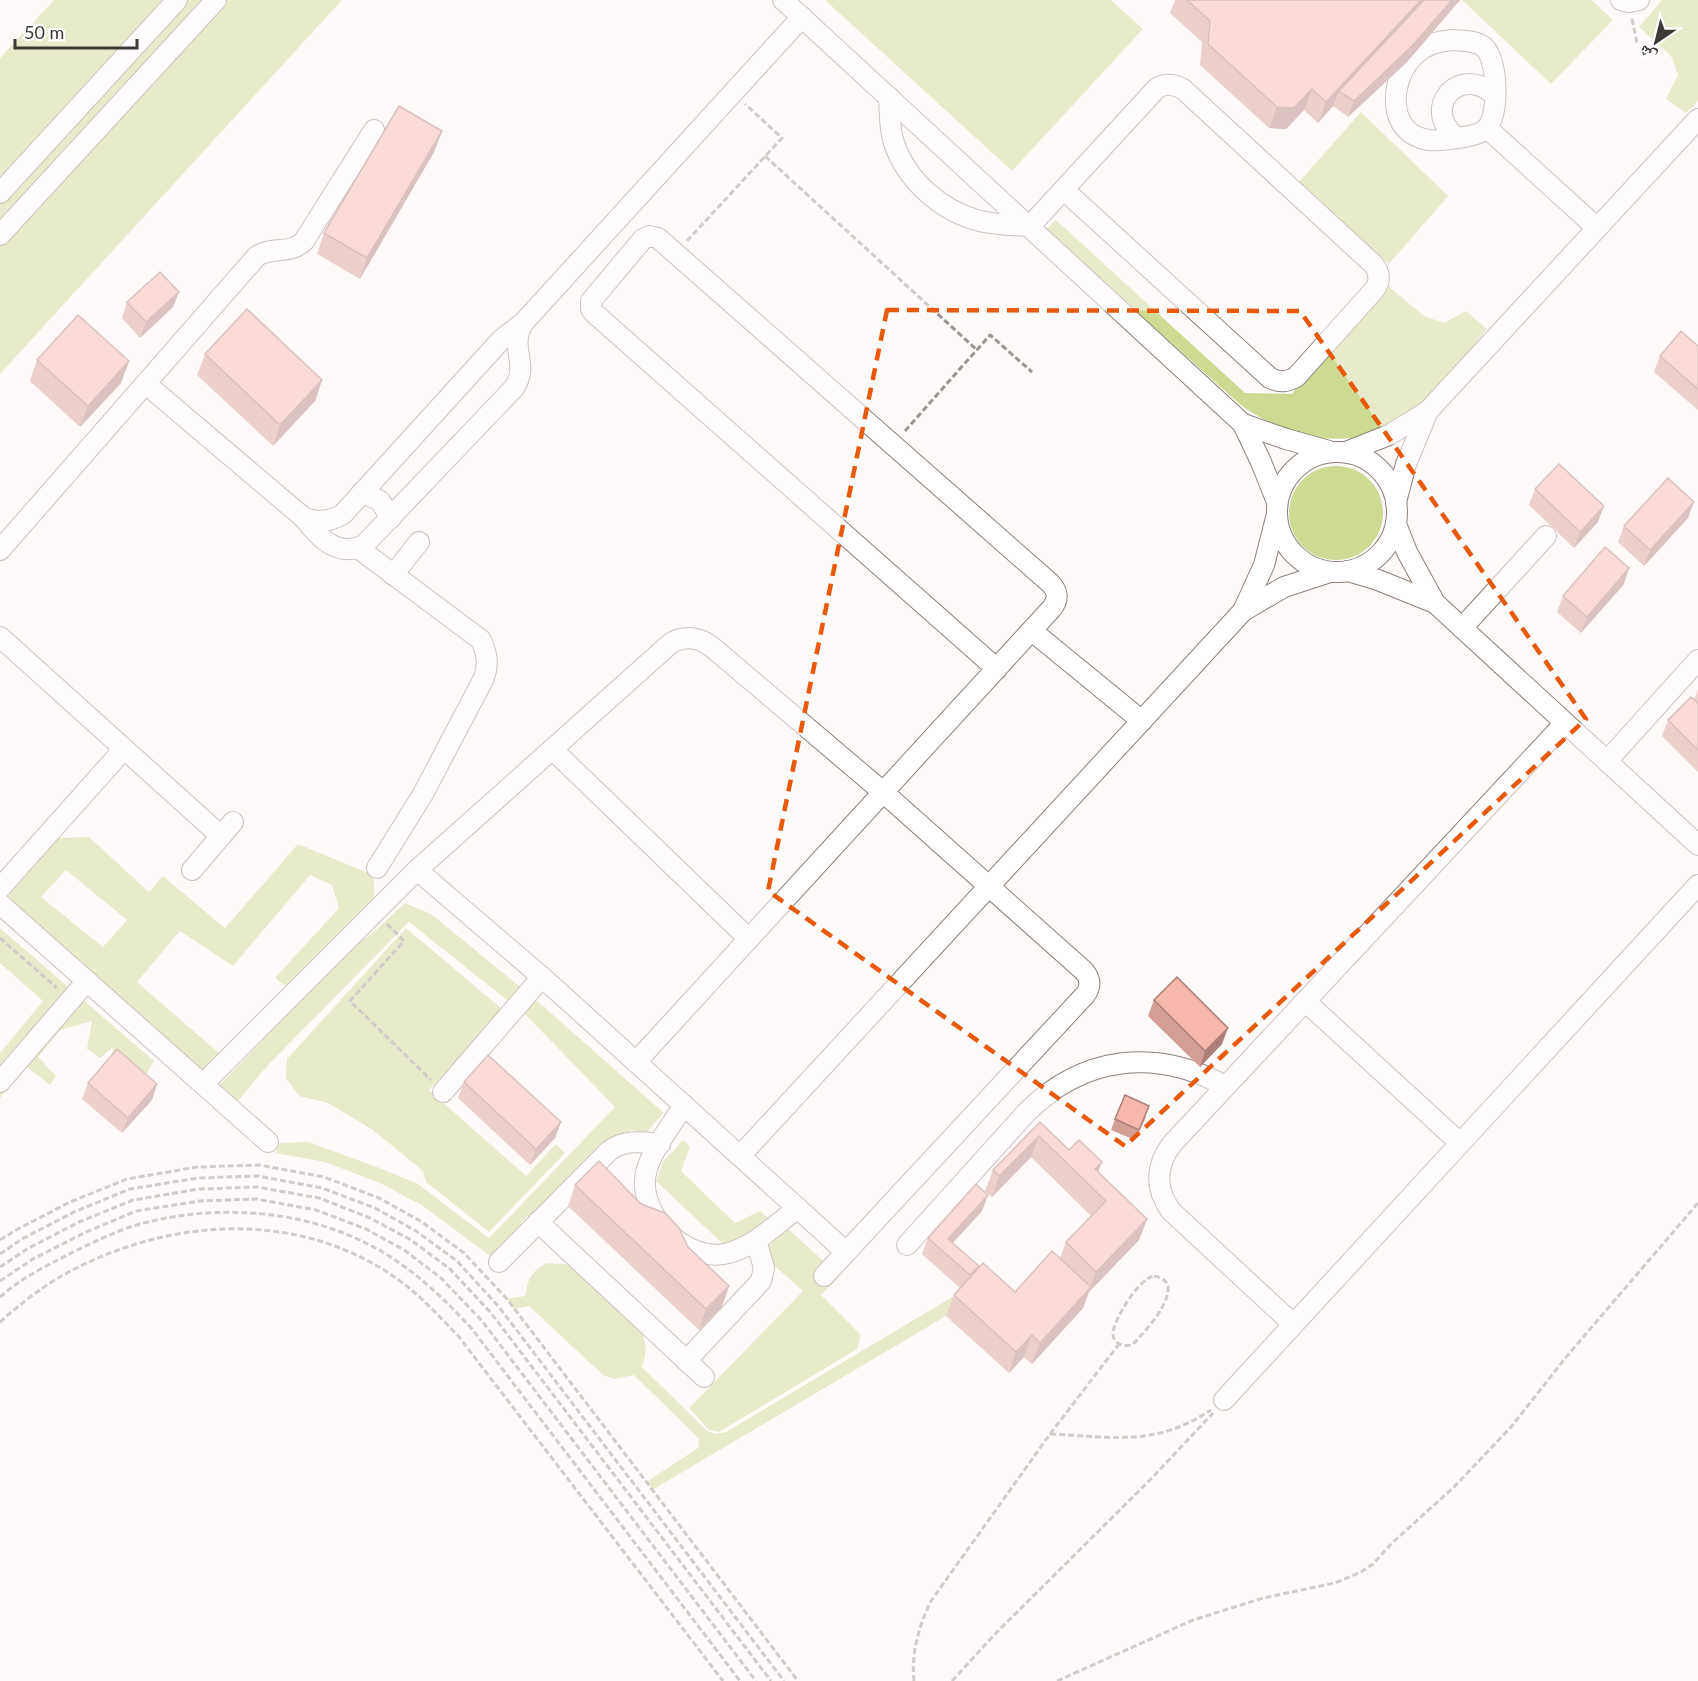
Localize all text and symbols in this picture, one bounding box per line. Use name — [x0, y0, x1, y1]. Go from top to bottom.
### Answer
scale bar — [15, 12, 136, 50]
north arrow — [1626, 12, 1686, 72]
text: 50 m — [24, 21, 64, 43]
text: ش — [1635, 41, 1660, 67]

